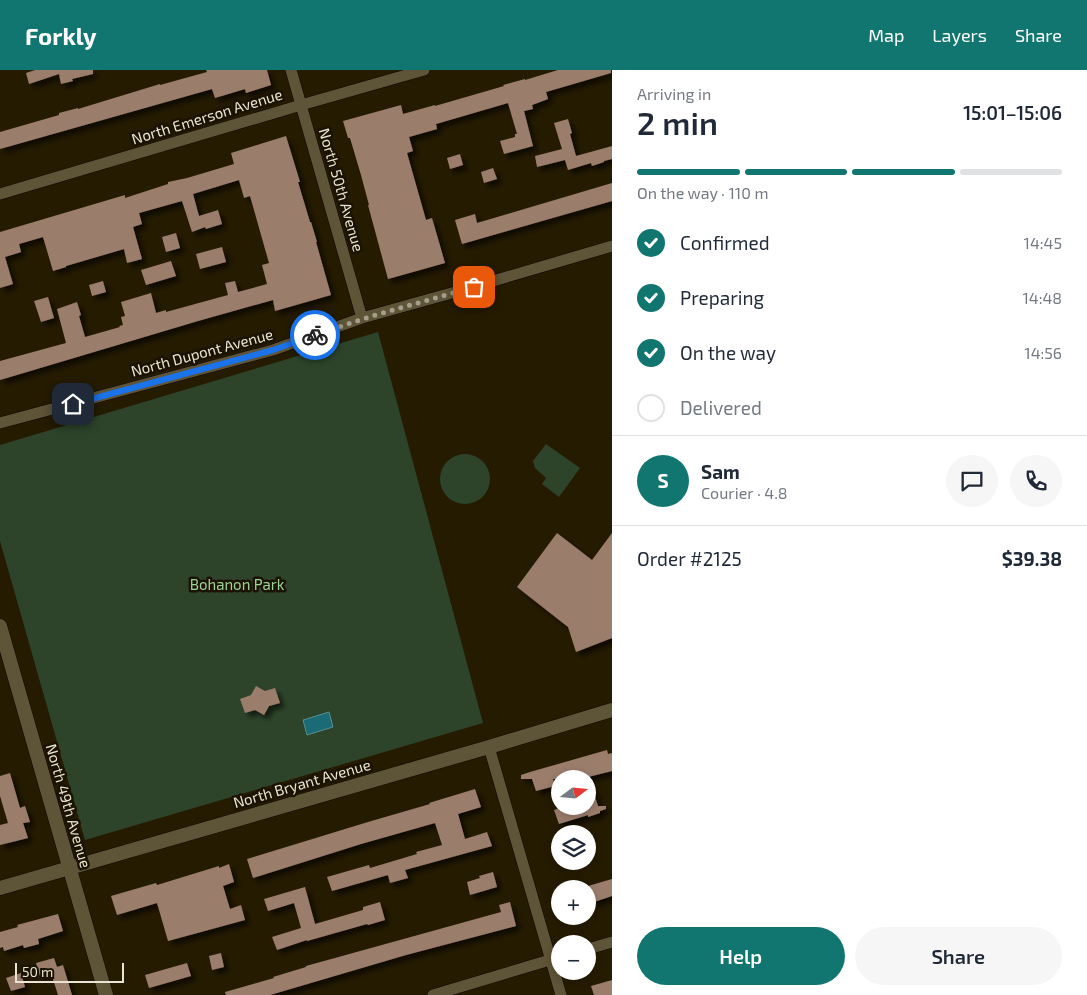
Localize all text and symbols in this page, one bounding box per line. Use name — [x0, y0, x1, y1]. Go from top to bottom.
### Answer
text: Forkly — [25, 21, 97, 50]
text: Map — [868, 24, 904, 46]
text: Layers — [932, 24, 987, 46]
text: Share — [1015, 24, 1062, 46]
text: Arriving in — [637, 84, 711, 103]
street label: North Emerson Avenue — [129, 85, 284, 148]
text: 15:01–15:06 — [963, 101, 1062, 124]
text: 2 min — [637, 103, 718, 141]
street label: North 50th Avenue — [316, 126, 368, 254]
text: On the way · 110 m — [637, 183, 768, 202]
icon: check — [637, 229, 665, 257]
text: Confirmed — [680, 231, 770, 254]
text: 14:45 — [1024, 233, 1062, 252]
pin — [453, 266, 495, 308]
icon: bag — [460, 273, 488, 301]
icon: check — [637, 284, 665, 312]
text: Preparing — [680, 286, 764, 309]
text: 14:48 — [1022, 288, 1062, 307]
courier — [290, 310, 340, 360]
icon: bike — [301, 321, 329, 349]
street label: North Dupont Avenue — [129, 324, 275, 380]
icon: check — [637, 339, 665, 367]
text: On the way — [680, 341, 776, 364]
text: 14:56 — [1024, 343, 1062, 362]
pin — [52, 383, 94, 425]
icon: home — [59, 390, 87, 418]
text: Delivered — [680, 396, 762, 419]
button: chat — [946, 455, 998, 507]
button: phone — [1010, 455, 1062, 507]
text: Sam — [701, 460, 740, 483]
text: S — [657, 469, 669, 492]
text: Courier · 4.8 — [701, 483, 788, 502]
text: Order #2125 — [637, 547, 742, 570]
text: $39.38 — [1002, 547, 1062, 570]
park label: Bohanon Park — [190, 575, 285, 593]
street label: North 49th Avenue — [43, 742, 95, 870]
street label: North Bryant Avenue — [231, 755, 372, 811]
north arrow — [551, 770, 596, 815]
map controls — [551, 770, 596, 980]
button: layers — [551, 825, 596, 870]
button: + — [551, 880, 596, 925]
button: Help — [637, 927, 845, 985]
button: Share — [855, 927, 1062, 985]
button: − — [551, 935, 596, 980]
scale bar — [15, 960, 124, 983]
text: 50 m — [22, 963, 53, 980]

